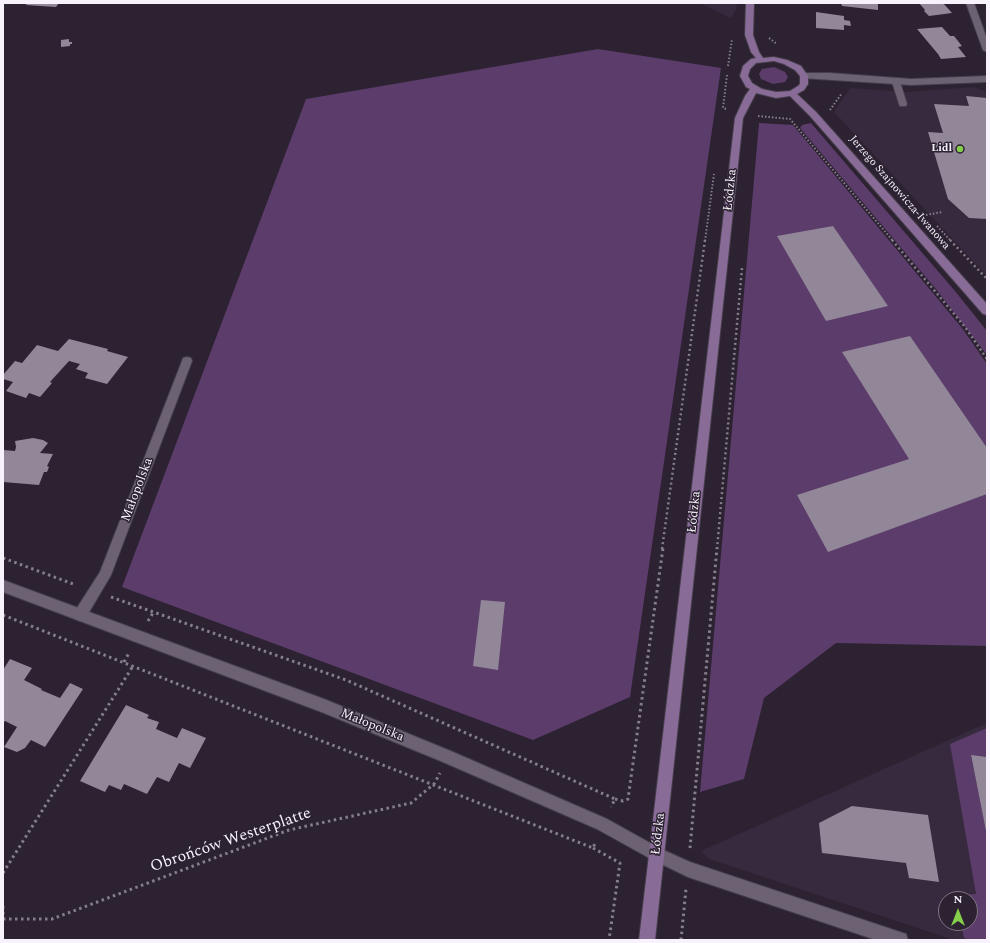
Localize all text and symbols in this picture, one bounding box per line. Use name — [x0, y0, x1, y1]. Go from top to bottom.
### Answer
street label: Jerzego Szajnowicza-Iwanowa — [846, 133, 952, 253]
place label: Lidl — [931, 142, 952, 156]
marker: Lidl — [955, 144, 965, 154]
street label: Łódzka — [721, 168, 741, 212]
street label: Małopolska — [119, 456, 157, 524]
street label: Łódzka — [685, 490, 705, 534]
street label: Małopolska — [338, 706, 406, 746]
street label: Obrońców Westerplatte — [148, 804, 314, 878]
street label: Łódzka — [649, 812, 669, 856]
north arrow — [938, 891, 978, 931]
text: N — [954, 891, 962, 908]

